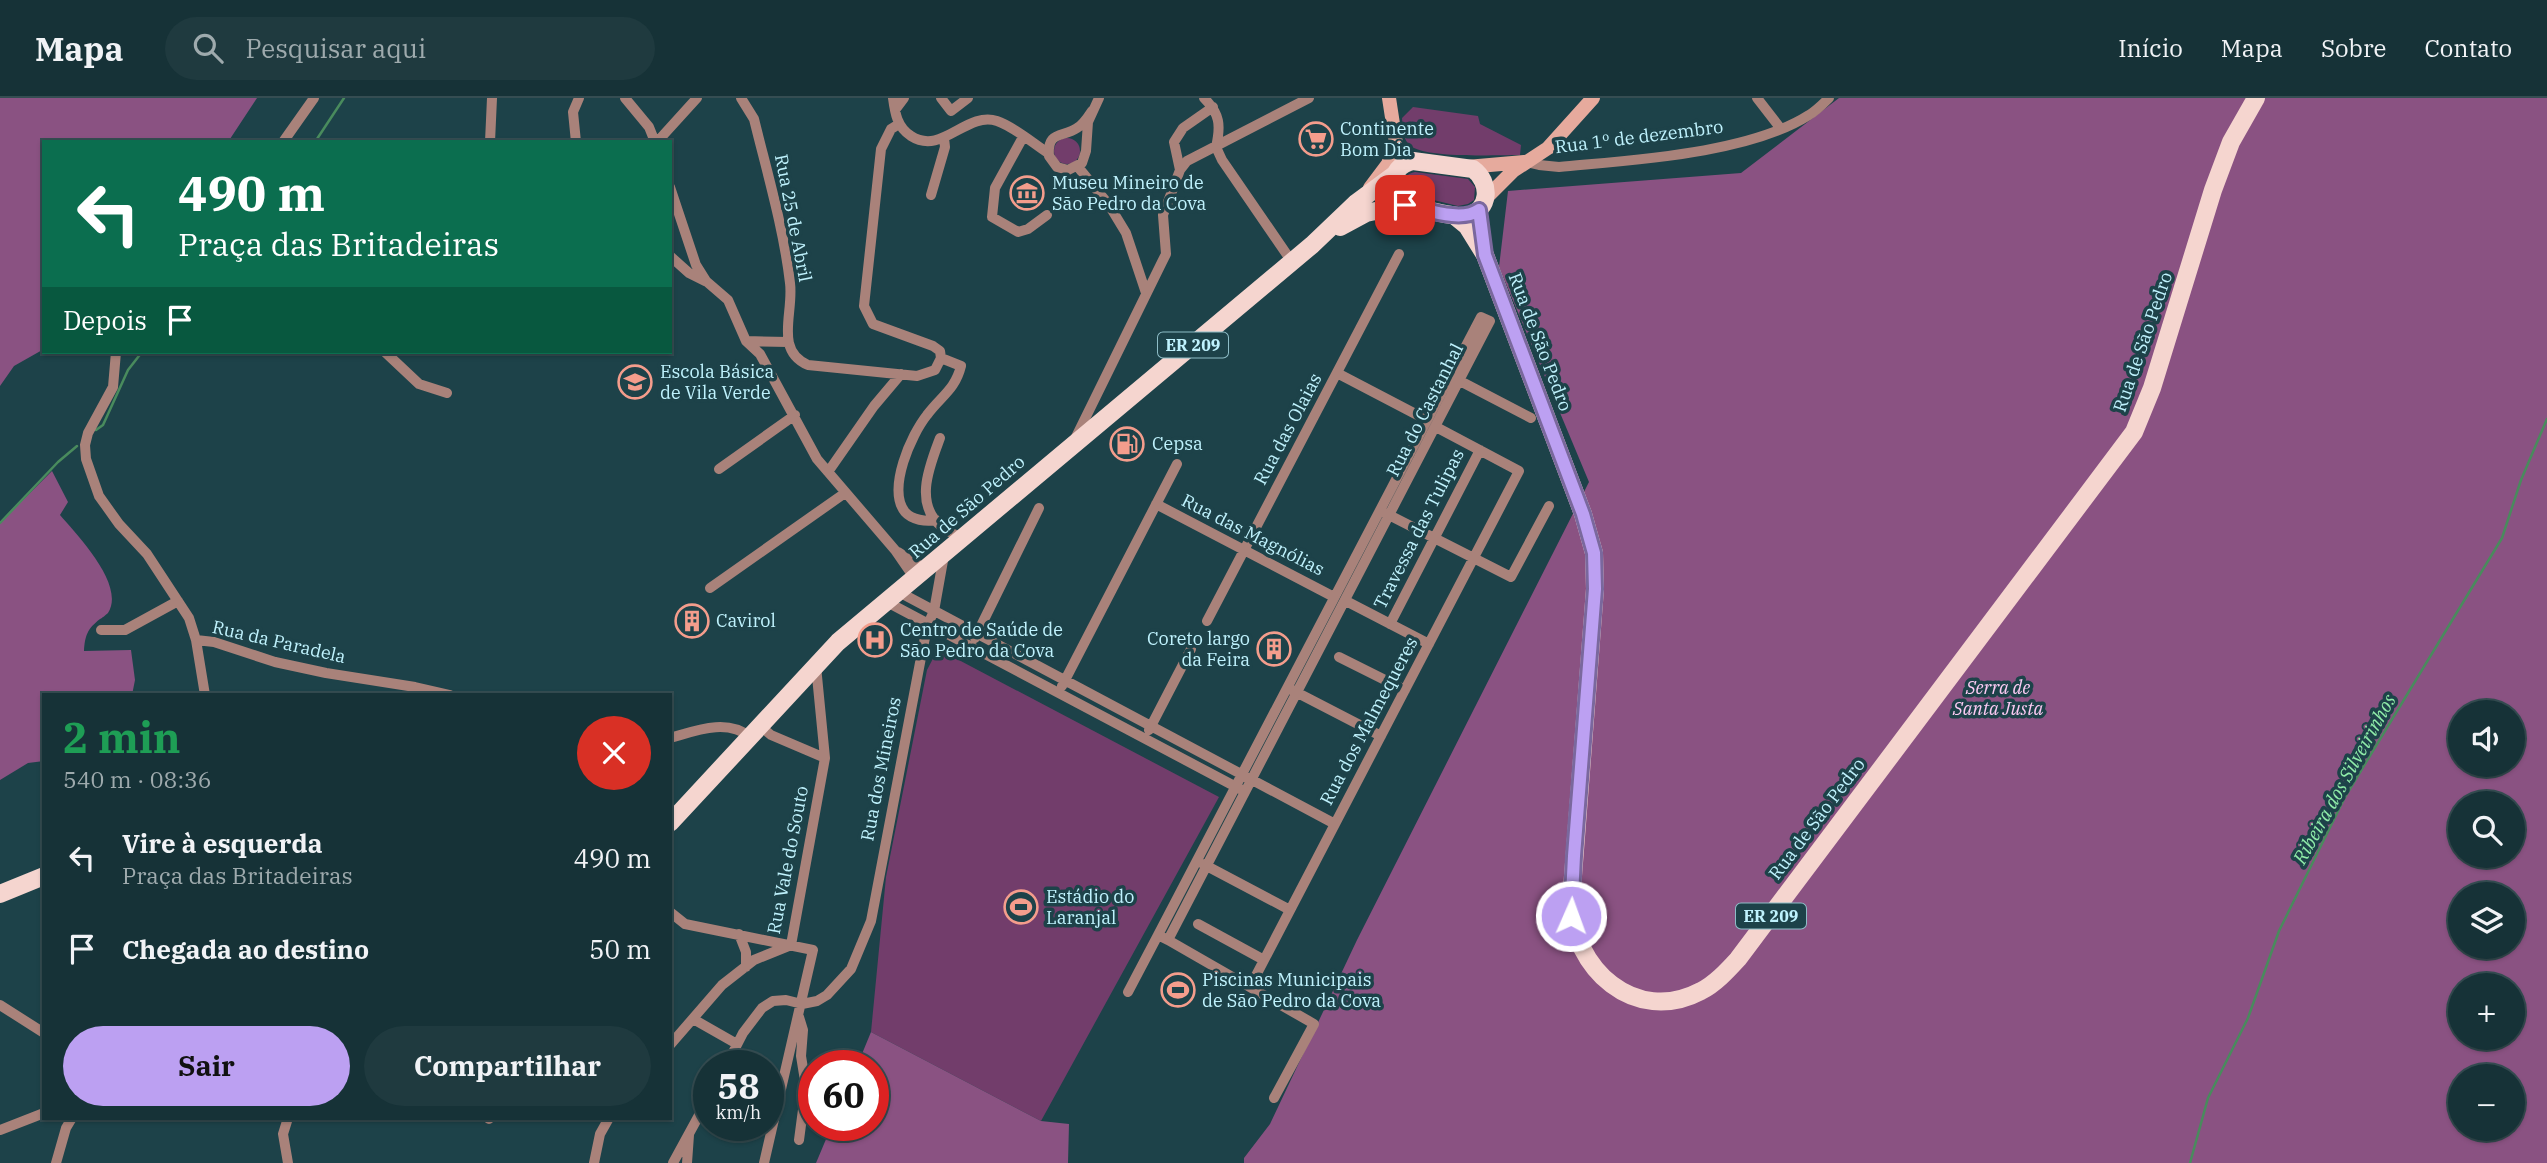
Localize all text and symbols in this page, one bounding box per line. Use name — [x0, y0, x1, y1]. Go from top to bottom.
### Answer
search box — [165, 17, 655, 80]
text: Mapa — [35, 27, 123, 70]
icon: search — [189, 29, 227, 67]
text: Pesquisar aqui — [245, 31, 426, 65]
text: Início — [2118, 32, 2183, 64]
text: Mapa — [2221, 32, 2283, 64]
text: Sobre — [2321, 32, 2386, 64]
text: Contato — [2424, 32, 2512, 64]
street label: Rua 1º de dezembro — [1553, 115, 1724, 158]
place label: Continente Bom Dia — [1340, 117, 1434, 161]
supermarket icon: Continente Bom Dia — [1297, 120, 1335, 158]
street label: Rua 25 de Abril — [770, 152, 817, 284]
text: 490 m — [178, 161, 325, 224]
icon: left — [63, 168, 154, 259]
place label: Museu Mineiro de São Pedro da Cova — [1052, 171, 1207, 215]
museum icon: Museu Mineiro de São Pedro da Cova — [1008, 174, 1046, 212]
pin — [1375, 175, 1435, 235]
icon: arrive — [1386, 186, 1424, 224]
text: Praça das Britadeiras — [178, 223, 499, 265]
street label: Rua de São Pedro — [1503, 269, 1577, 414]
street label: Rua de São Pedro — [2108, 269, 2177, 415]
icon: arrive — [161, 301, 199, 339]
text: Depois — [63, 303, 147, 337]
road number: ER 209 — [1158, 332, 1228, 358]
street label: Rua do Castanhal — [1381, 339, 1468, 480]
place label: Escola Básica de Vila Verde — [660, 360, 775, 404]
school or university icon: Escola Básica de Vila Verde — [616, 363, 654, 401]
street label: Rua das Olaias — [1248, 369, 1327, 489]
fuel station icon: Cepsa — [1108, 425, 1146, 463]
place label: Cepsa — [1152, 432, 1203, 455]
street label: Travessa das Tulipas — [1368, 445, 1469, 613]
street label: Rua de São Pedro — [904, 450, 1029, 563]
street label: Rua das Magnólias — [1178, 489, 1329, 581]
building icon: Cavirol — [673, 602, 711, 640]
place label: Cavirol — [716, 609, 776, 632]
street label: Rua da Paradela — [210, 615, 348, 668]
place label: Centro de Saúde de São Pedro da Cova — [900, 618, 1063, 662]
hospital icon: Centro de Saúde de São Pedro da Cova — [856, 621, 894, 659]
place label: Coreto largo da Feira — [1147, 627, 1250, 671]
building icon: Coreto largo da Feira — [1255, 630, 1293, 668]
street label: Rua dos Malmequeres — [1314, 633, 1423, 809]
park label: Serra de Santa Justa — [1952, 676, 2043, 720]
water label: Ribeira dos Silveirinhos — [2287, 690, 2401, 869]
street label: Rua dos Mineiros — [855, 695, 906, 843]
map controls — [2448, 700, 2525, 1141]
button: sound — [2448, 700, 2525, 777]
text: 2 min — [63, 710, 181, 765]
button: close — [577, 716, 651, 790]
street label: Rua de São Pedro — [1763, 753, 1870, 884]
text: 540 m · 08:36 — [63, 764, 212, 794]
street label: Rua Vale do Souto — [762, 784, 813, 936]
button: search — [2448, 791, 2525, 868]
text: Vire à esquerda — [122, 826, 323, 860]
icon: left — [63, 839, 101, 877]
text: 490 m — [573, 841, 651, 875]
text: Praça das Britadeiras — [122, 860, 353, 890]
position arrow — [1534, 879, 1608, 953]
button: layers — [2448, 882, 2525, 959]
place label: Estádio do Laranjal — [1046, 885, 1134, 929]
sports icon: Estádio do Laranjal — [1002, 888, 1040, 926]
road number: ER 209 — [1736, 904, 1806, 929]
icon: arrive — [63, 930, 101, 968]
text: Chegada ao destino — [122, 932, 369, 966]
text: 50 m — [589, 932, 651, 966]
place label: Piscinas Municipais de São Pedro da Cova — [1202, 968, 1381, 1012]
sports icon: Piscinas Municipais de São Pedro da Cova — [1159, 971, 1197, 1009]
button: + — [2448, 973, 2525, 1050]
button: Sair — [63, 1026, 350, 1106]
button: Compartilhar — [364, 1026, 651, 1106]
speed limit sign: 60 — [798, 1050, 889, 1141]
text: 58 — [717, 1063, 760, 1109]
button: − — [2448, 1064, 2525, 1141]
text: km/h — [716, 1101, 761, 1124]

